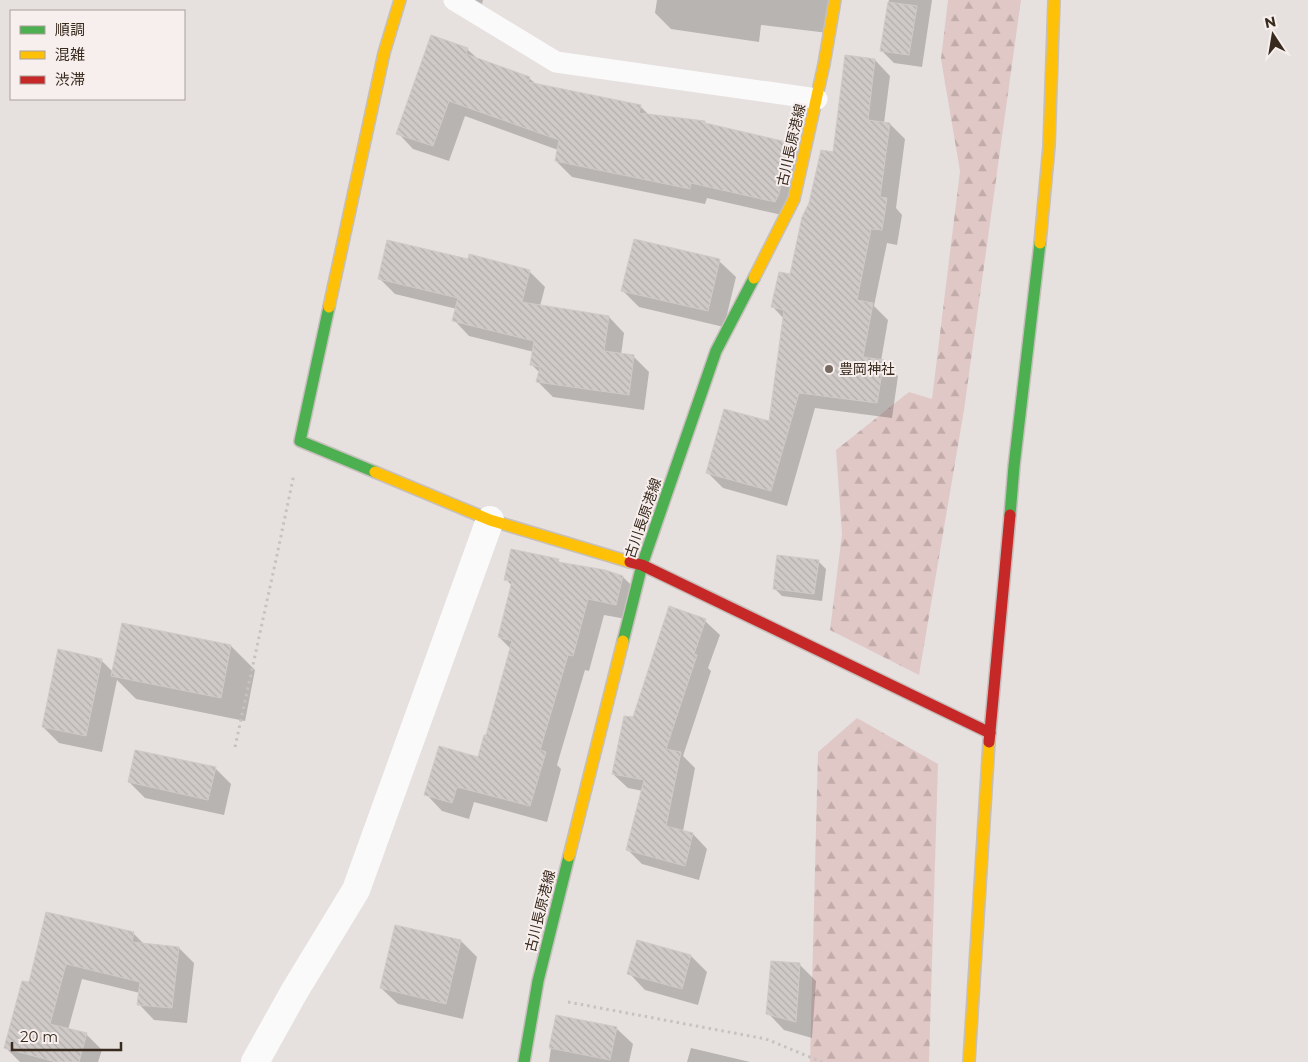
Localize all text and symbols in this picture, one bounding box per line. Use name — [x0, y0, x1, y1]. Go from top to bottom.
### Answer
legend — [10, 10, 185, 100]
north arrow — [1248, 10, 1298, 60]
text: N — [1263, 12, 1278, 32]
text: 順調 — [55, 20, 85, 39]
text: 混雑 — [55, 45, 85, 64]
text: 渋滞 — [55, 70, 85, 89]
street label: 古川長原港線 — [773, 102, 809, 188]
place label: 豊岡神社 — [839, 360, 895, 378]
marker: 豊岡神社 — [823, 363, 835, 375]
street label: 古川長原港線 — [621, 475, 665, 561]
street label: 古川長原港線 — [521, 868, 559, 954]
scale bar — [12, 1020, 121, 1052]
text: 20 m — [20, 1027, 58, 1046]

